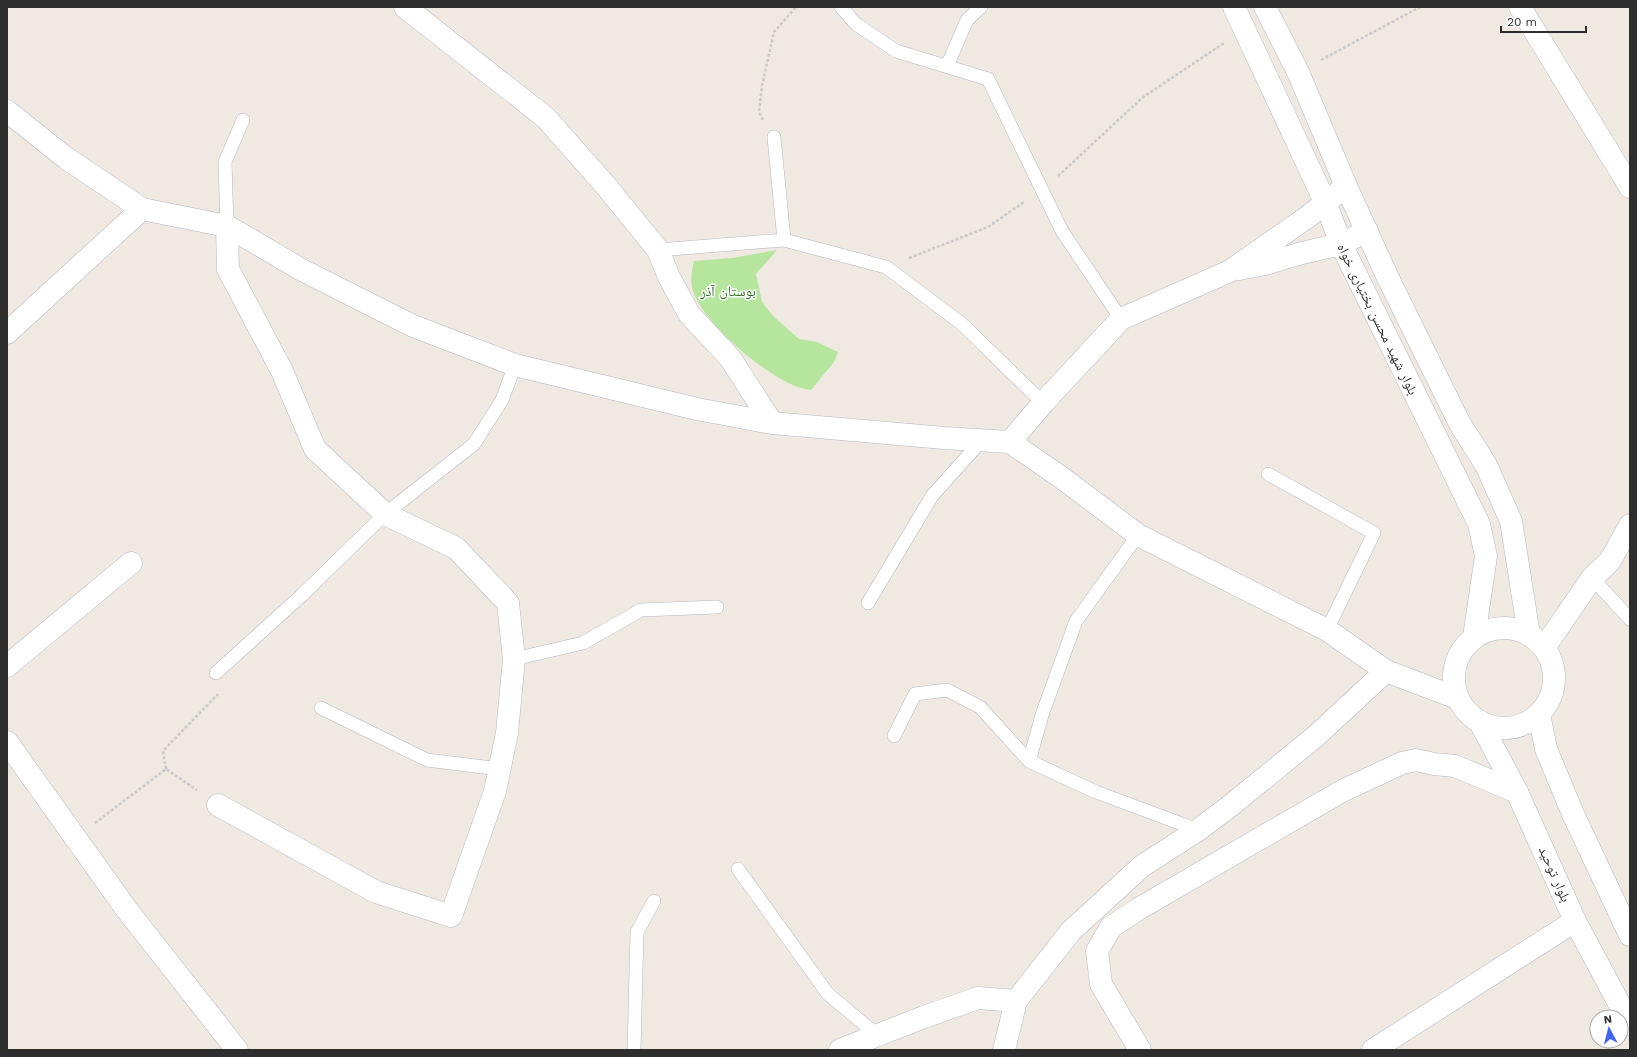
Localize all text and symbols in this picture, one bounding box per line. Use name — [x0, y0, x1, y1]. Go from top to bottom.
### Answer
scale bar — [1501, 8, 1586, 34]
text: 20 m — [1507, 15, 1537, 29]
street label: بلوار شهید محسن بختیاری خواه — [1333, 241, 1422, 398]
park label: بوستان آذر — [699, 283, 756, 300]
street label: بلوار توحید — [1535, 844, 1574, 905]
north arrow — [1589, 1009, 1629, 1049]
text: N — [1603, 1013, 1613, 1027]

